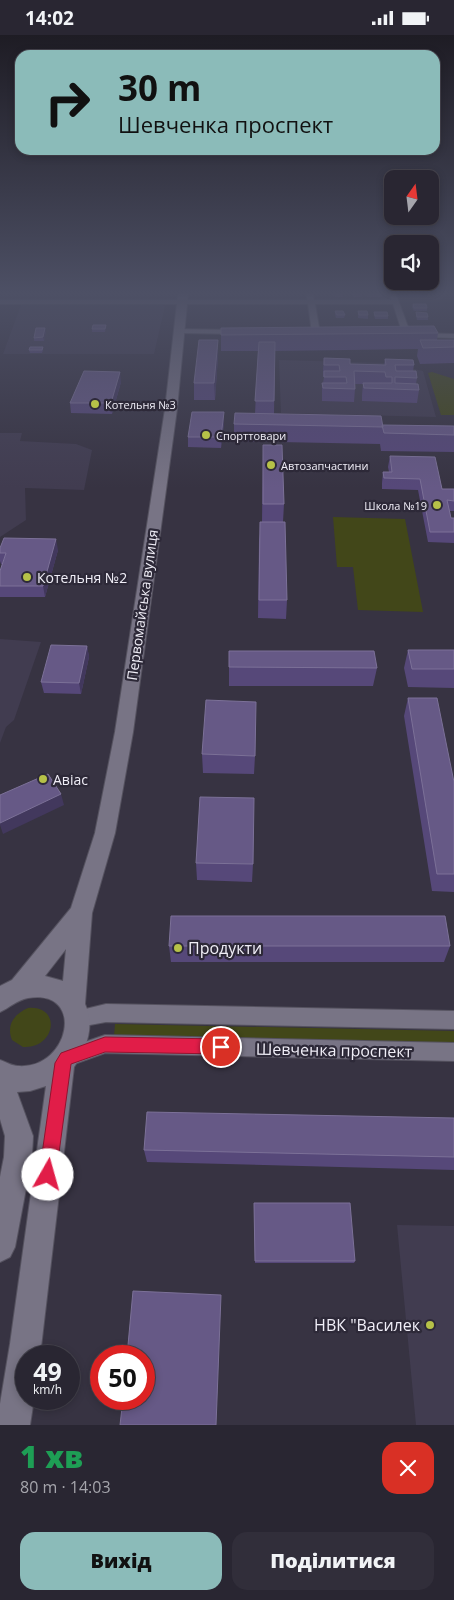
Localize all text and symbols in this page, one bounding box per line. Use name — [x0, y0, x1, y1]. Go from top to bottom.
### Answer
text: 14:02 — [25, 5, 74, 31]
text: 30 m — [118, 64, 201, 111]
icon: right — [35, 70, 100, 135]
text: Шевченка проспект — [118, 109, 333, 139]
north arrow — [384, 170, 439, 225]
map controls — [384, 170, 439, 290]
button: sound — [384, 235, 439, 290]
place label: Котельня №3 — [105, 397, 176, 412]
marker: Котельня №3 — [89, 398, 101, 410]
place label: Спорттовари — [216, 428, 286, 443]
marker: Спорттовари — [200, 429, 212, 441]
place label: Автозапчастини — [281, 458, 369, 473]
marker: Автозапчастини — [265, 459, 277, 471]
place label: Школа №19 — [364, 498, 427, 513]
marker: Школа №19 — [431, 499, 443, 511]
street label: Первомайська вулиця — [122, 528, 162, 682]
place label: Котельня №2 — [37, 568, 127, 587]
marker: Котельня №2 — [21, 571, 33, 583]
place label: Авіас — [53, 770, 88, 789]
marker: Авіас — [37, 773, 49, 785]
place label: Продукти — [188, 937, 262, 959]
marker: Продукти — [172, 942, 184, 954]
pin — [200, 1026, 242, 1068]
icon: arrive — [207, 1033, 235, 1061]
street label: Шевченка проспект — [256, 1038, 413, 1062]
position arrow — [21, 1148, 73, 1200]
place label: НВК "Василек — [314, 1314, 421, 1336]
marker: НВК "Василек — [424, 1319, 436, 1331]
speed limit sign: 50 — [90, 1345, 155, 1410]
text: 49 — [33, 1354, 62, 1388]
text: km/h — [33, 1381, 62, 1398]
text: 1 хв — [20, 1436, 83, 1477]
button: close — [382, 1442, 434, 1494]
text: 80 m · 14:03 — [20, 1476, 111, 1498]
button: Вихід — [20, 1532, 222, 1590]
button: Поділитися — [232, 1532, 434, 1590]

